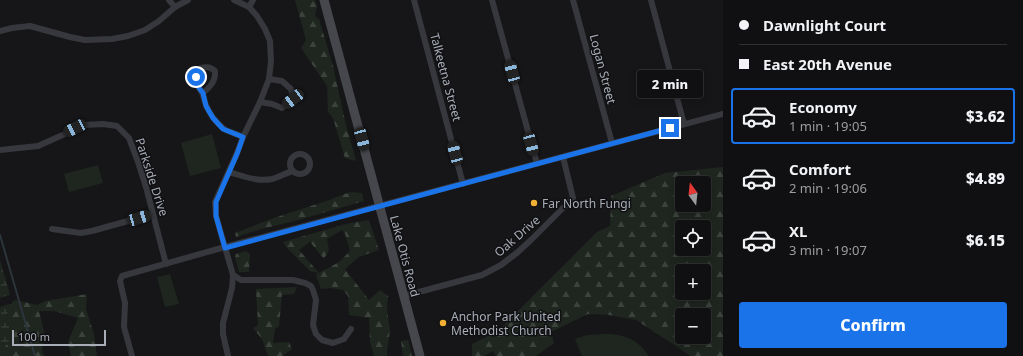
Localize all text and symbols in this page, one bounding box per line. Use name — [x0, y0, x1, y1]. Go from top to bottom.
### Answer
text: Dawnlight Court — [763, 15, 886, 35]
street label: Talkeetna Street — [426, 31, 466, 124]
street label: Logan Street — [586, 32, 621, 106]
text: East 20th Avenue — [763, 54, 892, 74]
car — [503, 59, 521, 85]
route start — [187, 68, 205, 86]
callout: 2 min — [637, 70, 703, 98]
text: 2 min — [652, 75, 688, 93]
car — [280, 87, 306, 111]
text: Economy — [789, 97, 857, 117]
icon: car — [741, 98, 777, 134]
text: $3.62 — [966, 106, 1005, 126]
car — [62, 117, 88, 139]
text: 1 min · 19:05 — [789, 117, 867, 135]
route end — [661, 119, 679, 137]
car — [353, 126, 371, 152]
car — [522, 131, 540, 157]
street label: Parkside Drive — [131, 136, 173, 218]
car — [446, 140, 464, 166]
text: Comfort — [789, 159, 851, 179]
icon: car — [741, 160, 777, 196]
text: $4.89 — [966, 168, 1005, 188]
north arrow — [675, 176, 711, 212]
map controls — [675, 176, 711, 344]
text: 2 min · 19:06 — [789, 179, 867, 197]
place label: Far North Fungi — [542, 195, 631, 212]
marker: Far North Fungi — [529, 198, 539, 208]
car — [126, 209, 152, 227]
street label: Oak Drive — [491, 211, 544, 261]
street label: Lake Otis Road — [386, 213, 424, 299]
button: locate — [675, 220, 711, 256]
text: XL — [789, 221, 807, 241]
icon: car — [741, 222, 777, 258]
text: $6.15 — [966, 230, 1005, 250]
text: 3 min · 19:07 — [789, 241, 867, 259]
button: + — [675, 264, 711, 300]
button: Confirm — [739, 302, 1007, 348]
place label: Anchor Park United Methodist Church — [451, 308, 561, 339]
button: − — [675, 308, 711, 344]
marker: Anchor Park United Methodist Church — [438, 318, 448, 328]
scale bar — [12, 328, 106, 347]
text: 100 m — [18, 329, 50, 344]

